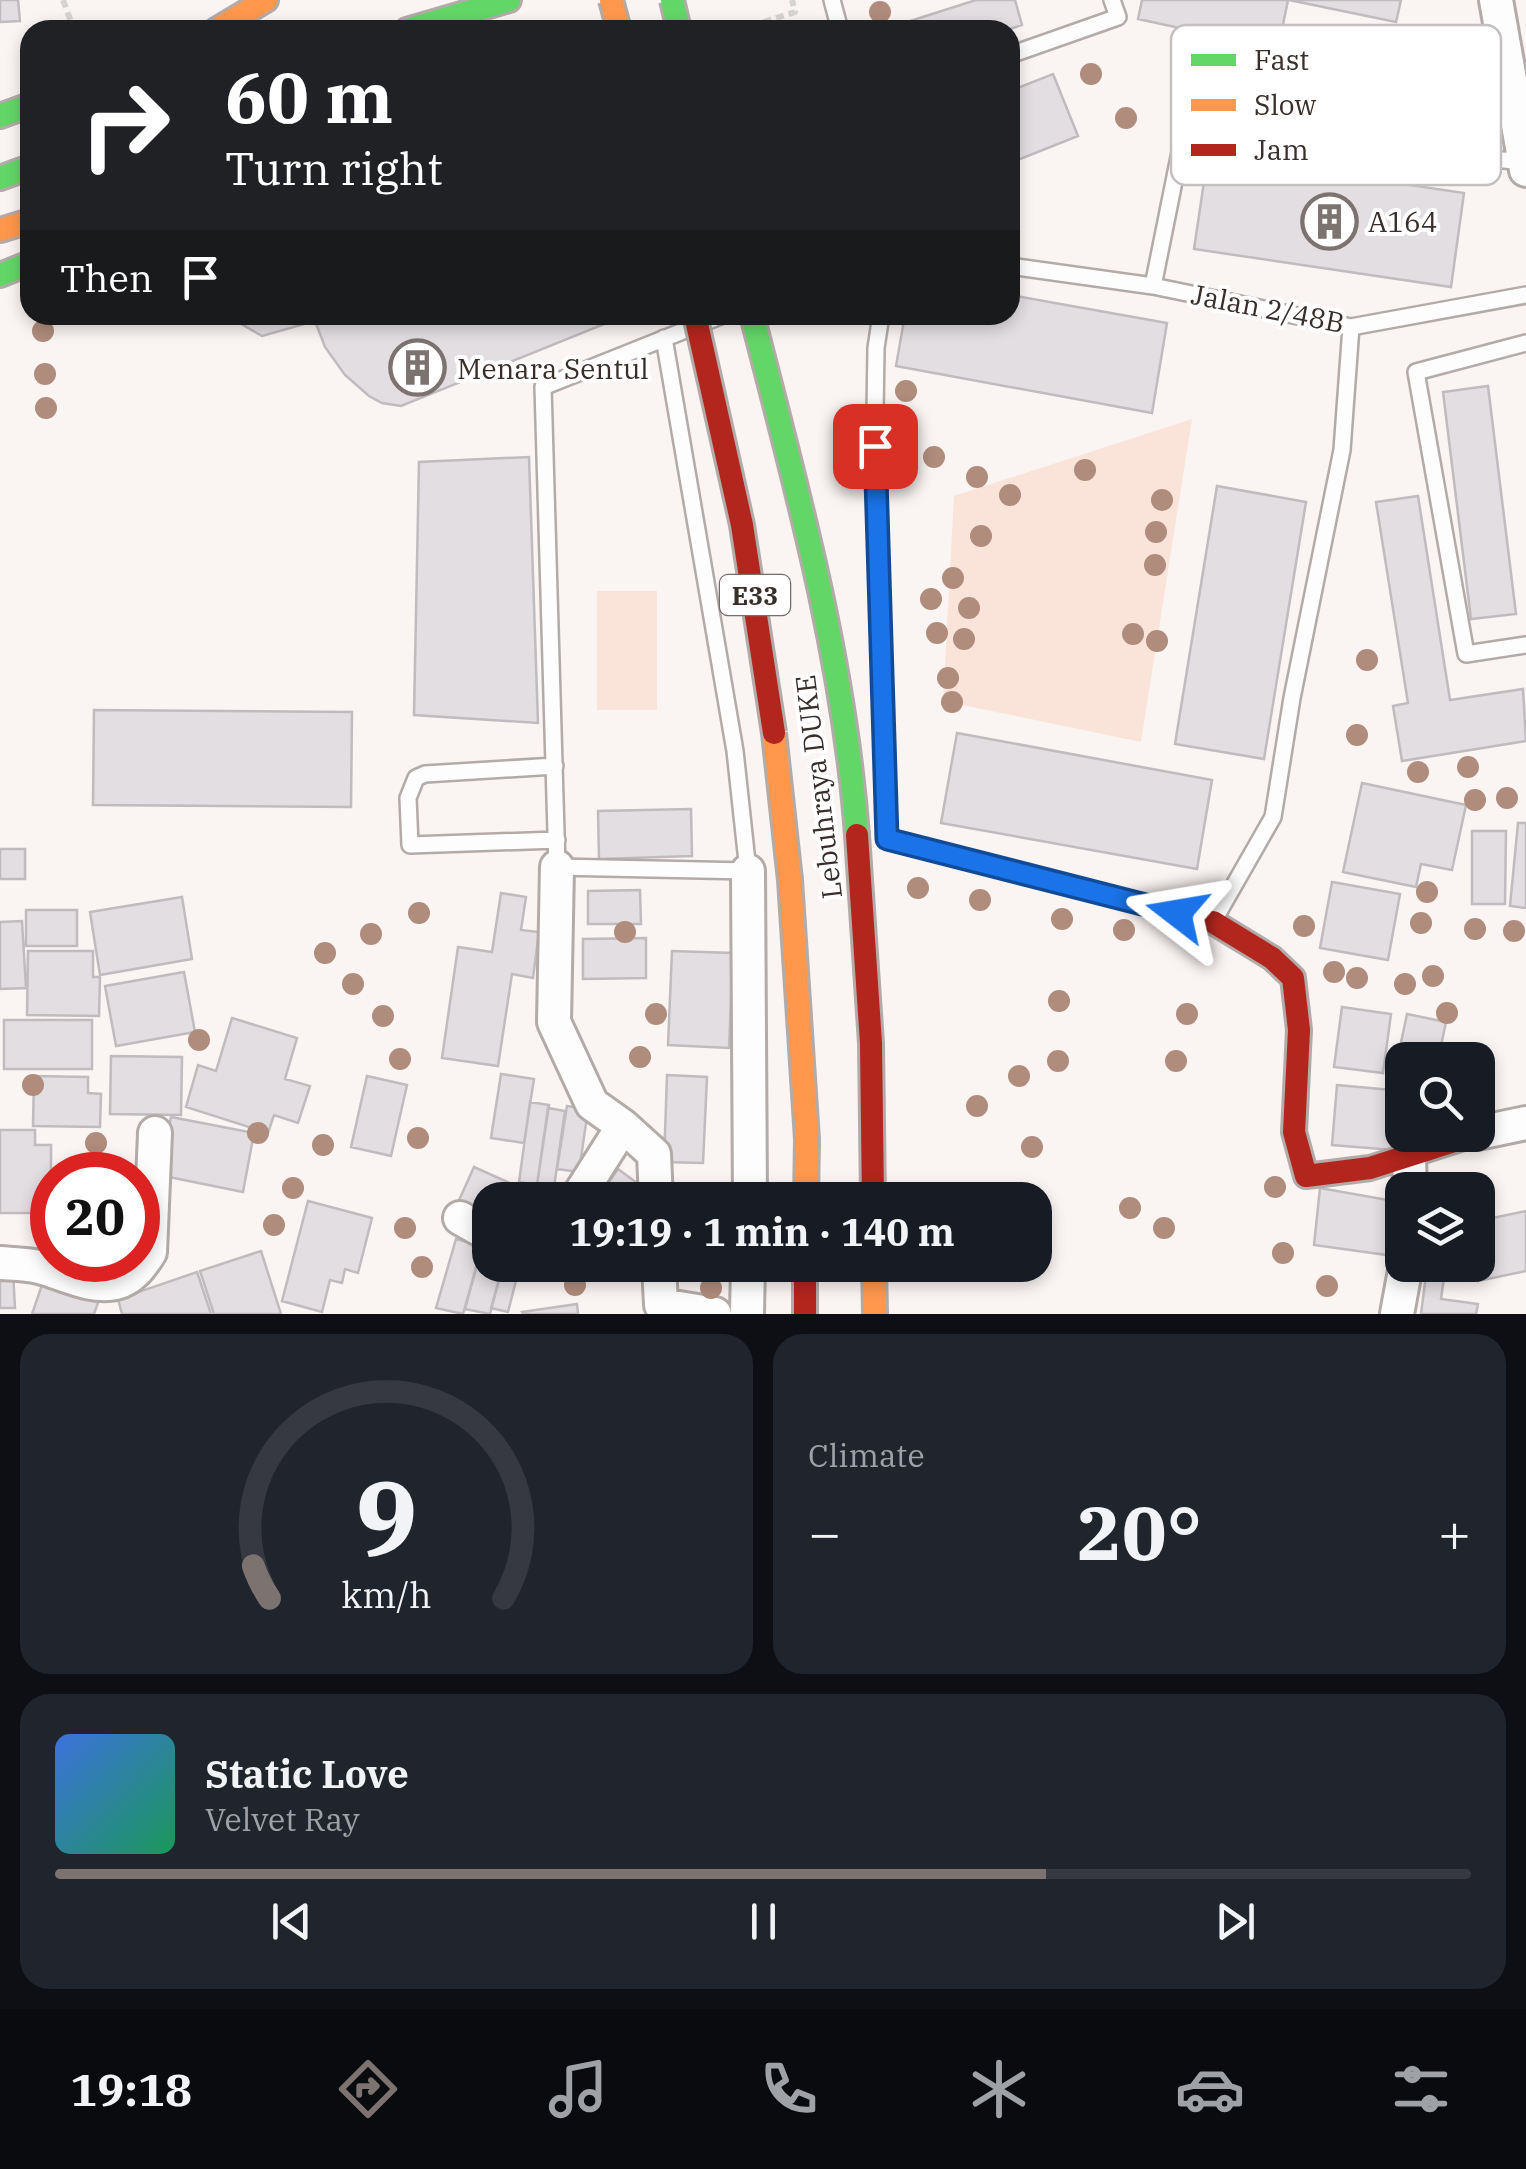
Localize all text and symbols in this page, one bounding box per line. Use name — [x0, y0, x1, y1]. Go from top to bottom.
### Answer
legend — [1171, 25, 1501, 185]
text: Fast — [1254, 41, 1309, 78]
text: 60 m — [225, 51, 393, 142]
icon: right — [60, 60, 190, 190]
text: Slow — [1254, 86, 1316, 123]
text: Jam — [1254, 131, 1309, 168]
text: Turn right — [225, 139, 443, 197]
building icon: A164 — [1299, 191, 1359, 251]
place label: A164 — [1368, 203, 1438, 240]
icon: arrive — [173, 250, 228, 305]
text: Then — [60, 253, 153, 302]
street label: Jalan 2/48B — [1188, 275, 1348, 341]
building icon: Menara Sentul — [388, 338, 448, 398]
place label: Menara Sentul — [457, 350, 649, 387]
pin — [833, 404, 918, 489]
icon: arrive — [848, 419, 903, 474]
road number: E33 — [720, 575, 790, 615]
street label: Lebuhraya DUKE — [786, 673, 850, 901]
position arrow — [1125, 861, 1229, 965]
map controls — [1385, 1042, 1495, 1282]
button: search — [1385, 1042, 1495, 1152]
speed limit sign: 20 — [30, 1152, 160, 1282]
button: layers — [1385, 1172, 1495, 1282]
text: 19:19 · 1 min · 140 m — [569, 1207, 955, 1256]
text: Climate — [808, 1434, 925, 1476]
text: 9 — [355, 1449, 418, 1585]
text: 20° — [1077, 1483, 1202, 1581]
text: − — [808, 1497, 841, 1568]
text: + — [1438, 1497, 1471, 1568]
text: km/h — [341, 1571, 432, 1618]
text: Static Love — [205, 1749, 409, 1798]
text: Velvet Ray — [205, 1798, 360, 1840]
icon: previous — [264, 1894, 319, 1949]
icon: pause — [736, 1894, 791, 1949]
icon: next — [1208, 1894, 1263, 1949]
icon: directions — [333, 2054, 403, 2124]
icon: music — [543, 2054, 613, 2124]
icon: phone — [754, 2054, 824, 2124]
icon: climate — [964, 2054, 1034, 2124]
icon: car — [1175, 2054, 1245, 2124]
icon: filters — [1386, 2054, 1456, 2124]
text: 19:18 — [70, 2060, 192, 2118]

